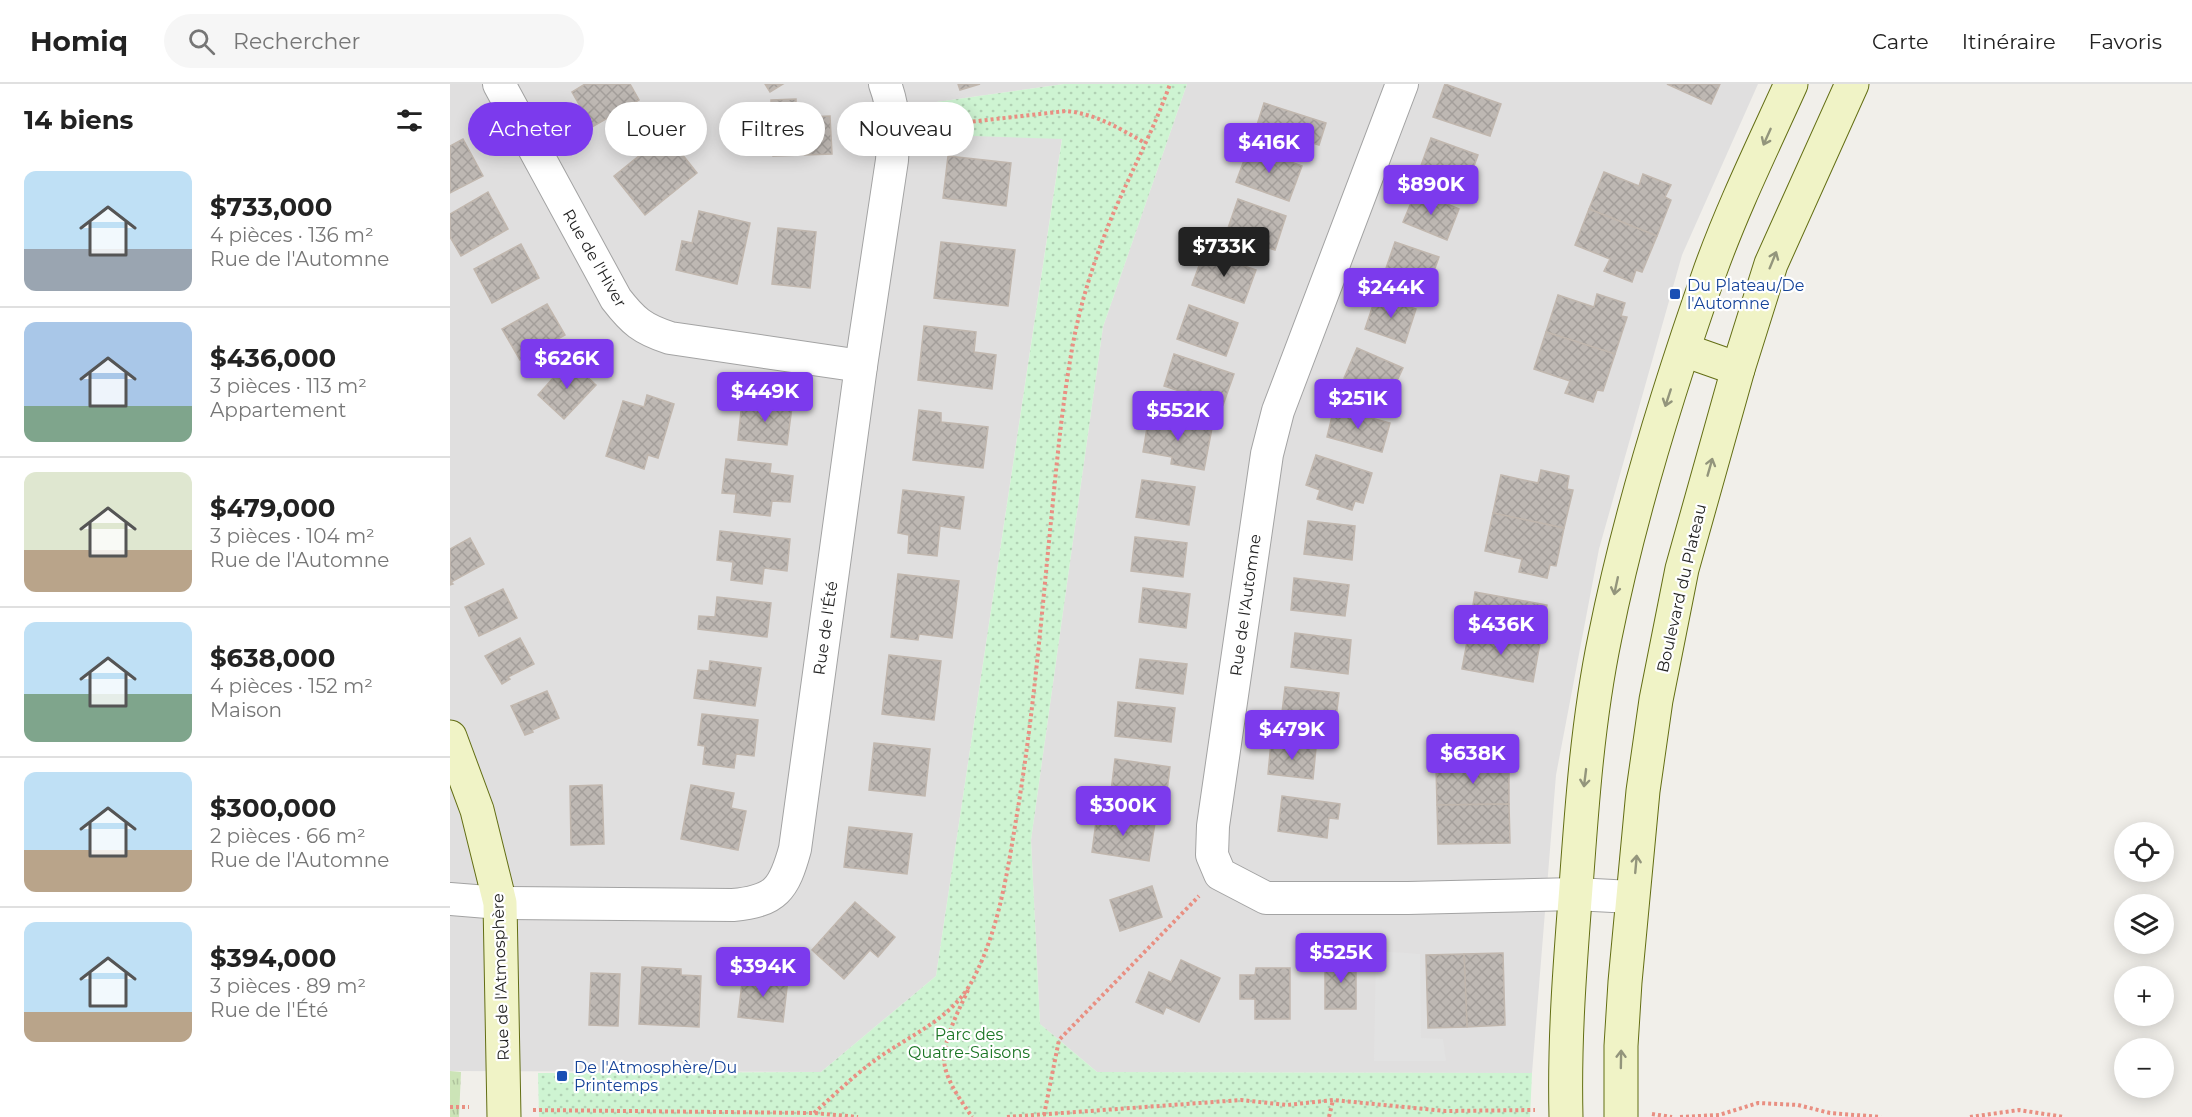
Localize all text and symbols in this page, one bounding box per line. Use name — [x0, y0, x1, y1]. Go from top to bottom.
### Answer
search box — [164, 14, 584, 68]
text: Homiq — [30, 24, 128, 58]
icon: search — [185, 25, 218, 58]
text: Rechercher — [233, 28, 360, 55]
text: Carte — [1872, 29, 1929, 54]
text: Itinéraire — [1962, 29, 2056, 54]
text: Favoris — [2089, 29, 2162, 54]
chip: Acheter — [468, 102, 593, 156]
chip: Louer — [605, 102, 707, 156]
chip: Filtres — [719, 102, 825, 156]
chip: Nouveau — [837, 102, 974, 156]
text: 14 biens — [24, 104, 133, 136]
icon: filters — [393, 104, 426, 137]
pin: $416K — [1227, 123, 1311, 174]
one-way arrow — [1761, 128, 1773, 146]
text: $416K — [1238, 130, 1300, 154]
pin: $890K — [1389, 165, 1473, 216]
text: $890K — [1397, 172, 1465, 196]
text: $733,000 — [210, 191, 332, 223]
icon: home — [72, 195, 144, 267]
street label: Rue de l'Hiver — [559, 206, 630, 311]
text: 4 pièces · 136 m² — [210, 223, 374, 247]
pin: $733K — [1182, 227, 1266, 278]
text: $733K — [1192, 234, 1256, 258]
text: Rue de l'Automne — [210, 247, 389, 271]
one-way arrow — [1768, 252, 1779, 270]
pin: $244K — [1349, 268, 1433, 319]
text: $244K — [1358, 275, 1424, 299]
place label: Du Plateau/De l'Automne — [1687, 276, 1804, 313]
marker: Du Plateau/De l'Automne — [1668, 287, 1682, 301]
pin: $626K — [525, 339, 609, 390]
text: $436,000 — [210, 342, 336, 374]
icon: home — [72, 346, 144, 418]
text: $626K — [535, 346, 599, 370]
pin: $449K — [723, 372, 807, 423]
text: 3 pièces · 113 m² — [210, 374, 367, 398]
text: $449K — [731, 379, 799, 403]
pin: $251K — [1316, 379, 1400, 430]
text: $251K — [1328, 386, 1388, 410]
one-way arrow — [1662, 388, 1673, 407]
pin: $552K — [1136, 391, 1220, 442]
text: Appartement — [210, 398, 346, 422]
text: $552K — [1147, 398, 1209, 422]
one-way arrow — [1705, 458, 1716, 477]
text: $479,000 — [210, 492, 335, 524]
icon: home — [72, 496, 144, 568]
street label: Boulevard du Plateau — [1653, 502, 1710, 674]
text: 3 pièces · 104 m² — [210, 524, 375, 548]
street label: Rue de l'Automne — [1226, 533, 1265, 677]
text: Rue de l'Automne — [210, 548, 389, 572]
one-way arrow — [1610, 575, 1621, 595]
street label: Rue de l'Été — [809, 580, 841, 676]
pin: $436K — [1459, 605, 1543, 656]
text: $436K — [1468, 612, 1534, 636]
text: $638,000 — [210, 642, 335, 674]
icon: home — [72, 646, 144, 718]
text: 4 pièces · 152 m² — [210, 674, 373, 698]
text: Maison — [210, 698, 282, 722]
pin: $479K — [1250, 710, 1334, 761]
text: $479K — [1259, 717, 1325, 741]
pin: $638K — [1431, 734, 1515, 785]
text: $638K — [1440, 741, 1506, 765]
one-way arrow — [1579, 768, 1590, 788]
pin: $300K — [1081, 786, 1165, 837]
text: $300,000 — [210, 792, 336, 824]
text: $300K — [1090, 793, 1156, 817]
icon: home — [72, 796, 144, 868]
map controls — [2114, 822, 2174, 1098]
button: locate — [2114, 822, 2174, 882]
text: 2 pièces · 66 m² — [210, 824, 365, 848]
text: Rue de l'Automne — [210, 848, 389, 872]
one-way arrow — [1631, 855, 1642, 875]
street label: Rue de l'Atmosphère — [488, 893, 513, 1061]
button: layers — [2114, 894, 2174, 954]
pin: $525K — [1299, 933, 1383, 984]
text: $525K — [1309, 940, 1373, 964]
text: $394,000 — [210, 942, 336, 974]
icon: home — [72, 946, 144, 1018]
pin: $394K — [721, 947, 805, 998]
text: $394K — [730, 954, 796, 978]
button: + — [2114, 966, 2174, 1026]
text: 3 pièces · 89 m² — [210, 974, 366, 998]
text: Rue de l'Été — [210, 998, 328, 1022]
park label: Parc des Quatre-Saisons — [908, 1025, 1030, 1062]
button: − — [2114, 1038, 2174, 1098]
one-way arrow — [1615, 1049, 1627, 1069]
place label: De l'Atmosphère/Du Printemps — [574, 1058, 737, 1095]
marker: De l'Atmosphère/Du Printemps — [555, 1069, 569, 1083]

